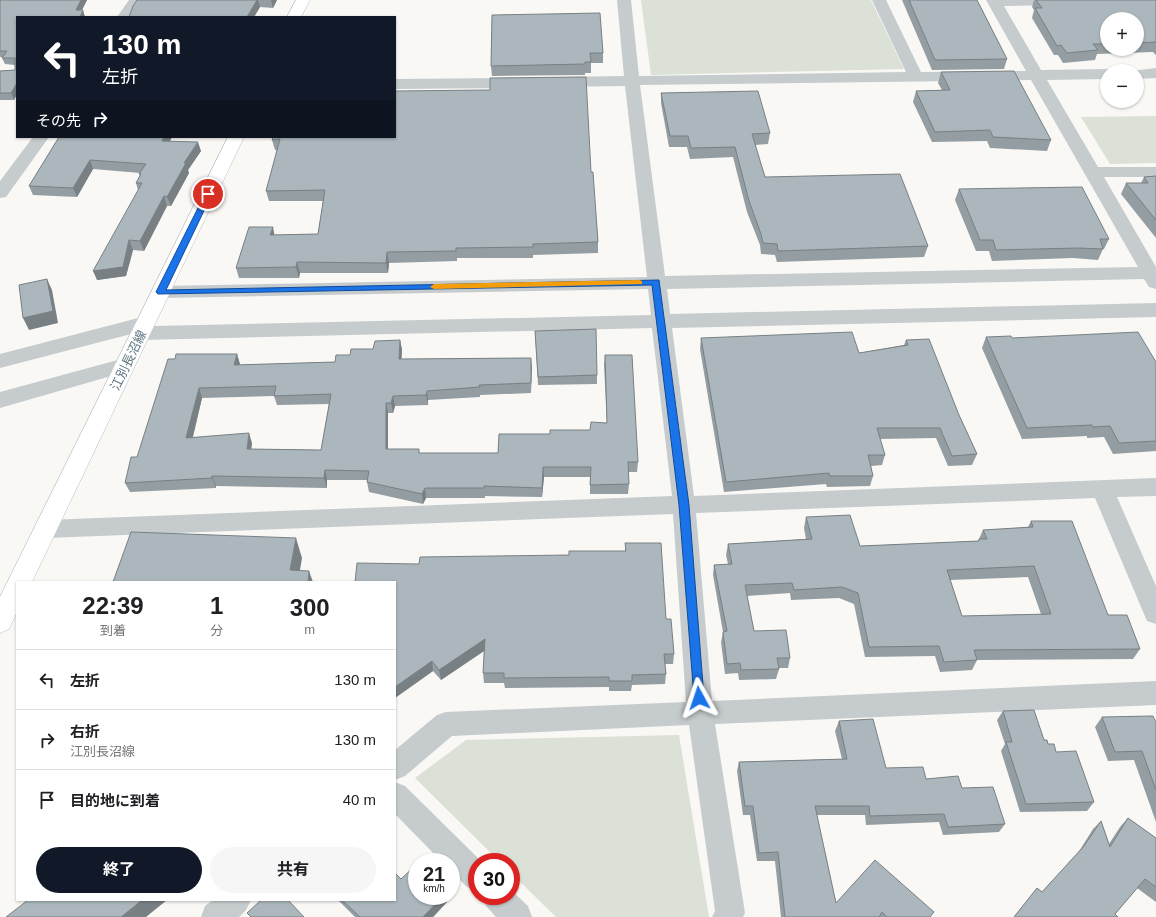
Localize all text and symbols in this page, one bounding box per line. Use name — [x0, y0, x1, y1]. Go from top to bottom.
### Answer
map controls — [1100, 12, 1144, 108]
button: + — [1100, 12, 1144, 56]
text: 130 m — [102, 29, 181, 60]
icon: left — [36, 32, 88, 84]
button: − — [1100, 64, 1144, 108]
text: 左折 — [102, 67, 138, 87]
icon: right — [89, 108, 111, 130]
text: その先 — [36, 112, 81, 129]
pin — [191, 177, 225, 211]
icon: arrive — [197, 183, 219, 205]
street label: 江別長沼線 — [107, 328, 149, 393]
text: 22:39 — [82, 592, 144, 619]
text: 1 — [210, 592, 223, 619]
text: 300 — [290, 594, 330, 621]
text: m — [304, 622, 315, 637]
text: 到着 — [100, 623, 126, 638]
text: 分 — [210, 623, 223, 638]
icon: left — [36, 669, 58, 691]
text: 130 m — [334, 671, 376, 688]
text: 左折 — [70, 672, 100, 689]
position arrow — [678, 677, 720, 719]
text: 右折 — [70, 723, 100, 740]
icon: right — [36, 729, 58, 751]
text: 130 m — [334, 731, 376, 748]
text: 江別長沼線 — [70, 744, 135, 759]
icon: arrive — [36, 789, 58, 811]
text: 40 m — [343, 791, 376, 808]
text: 目的地に到着 — [70, 792, 160, 809]
button: 終了 — [36, 847, 202, 893]
button: 共有 — [210, 847, 376, 893]
speed limit sign: 30 — [468, 853, 520, 905]
text: 21 — [423, 863, 445, 885]
text: km/h — [423, 883, 445, 894]

